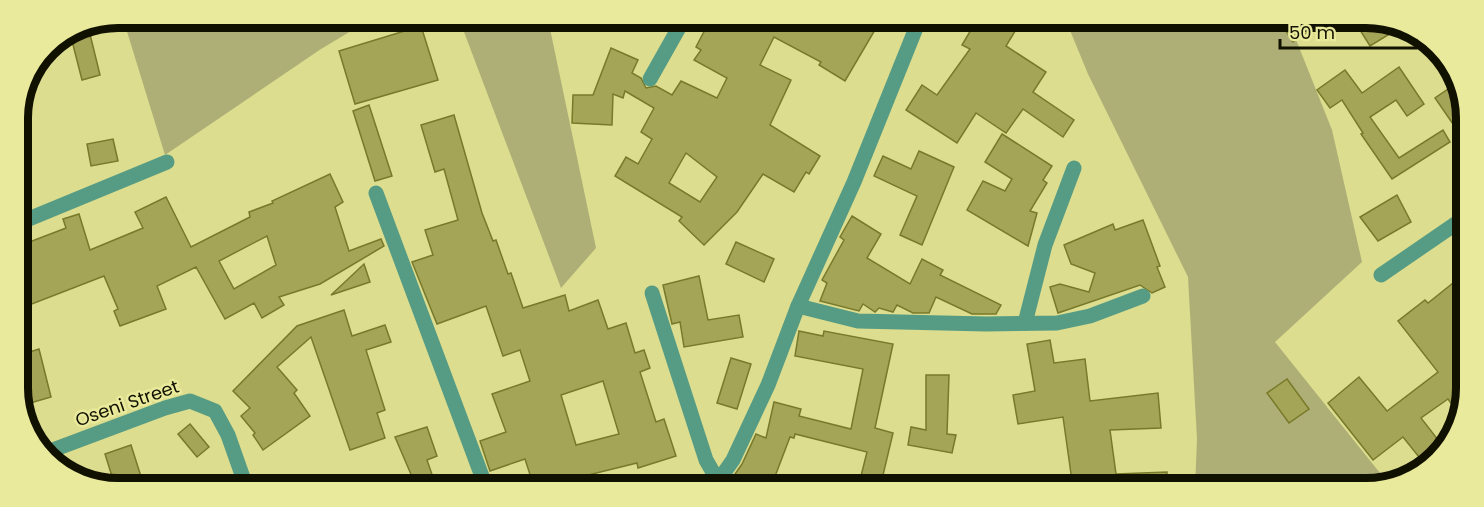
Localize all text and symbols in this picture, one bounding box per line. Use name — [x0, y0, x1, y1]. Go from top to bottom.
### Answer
scale bar — [1280, 12, 1416, 50]
text: 50 m — [1289, 20, 1335, 45]
street label: Oseni Street — [72, 374, 182, 432]

